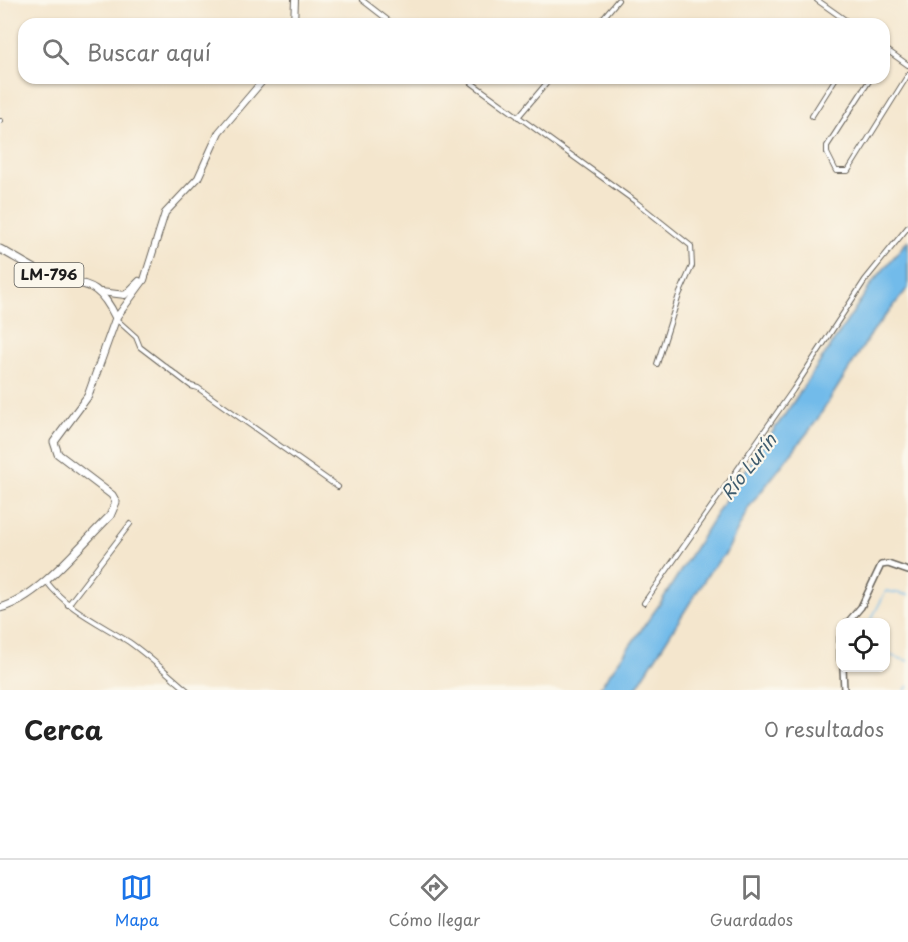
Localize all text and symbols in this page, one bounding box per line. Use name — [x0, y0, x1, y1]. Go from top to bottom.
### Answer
search box — [18, 18, 890, 84]
icon: search — [39, 35, 72, 68]
text: Buscar aquí — [87, 35, 211, 68]
road number: LM-796 — [14, 263, 84, 287]
water label: Río Lurín — [713, 426, 783, 505]
map controls — [836, 618, 890, 672]
button: locate — [836, 618, 890, 672]
text: Cerca — [24, 710, 103, 749]
text: 0 resultados — [764, 714, 884, 744]
tab: Mapa — [115, 871, 159, 931]
tab: Cómo llegar — [389, 871, 480, 931]
tab: Guardados — [710, 871, 793, 931]

